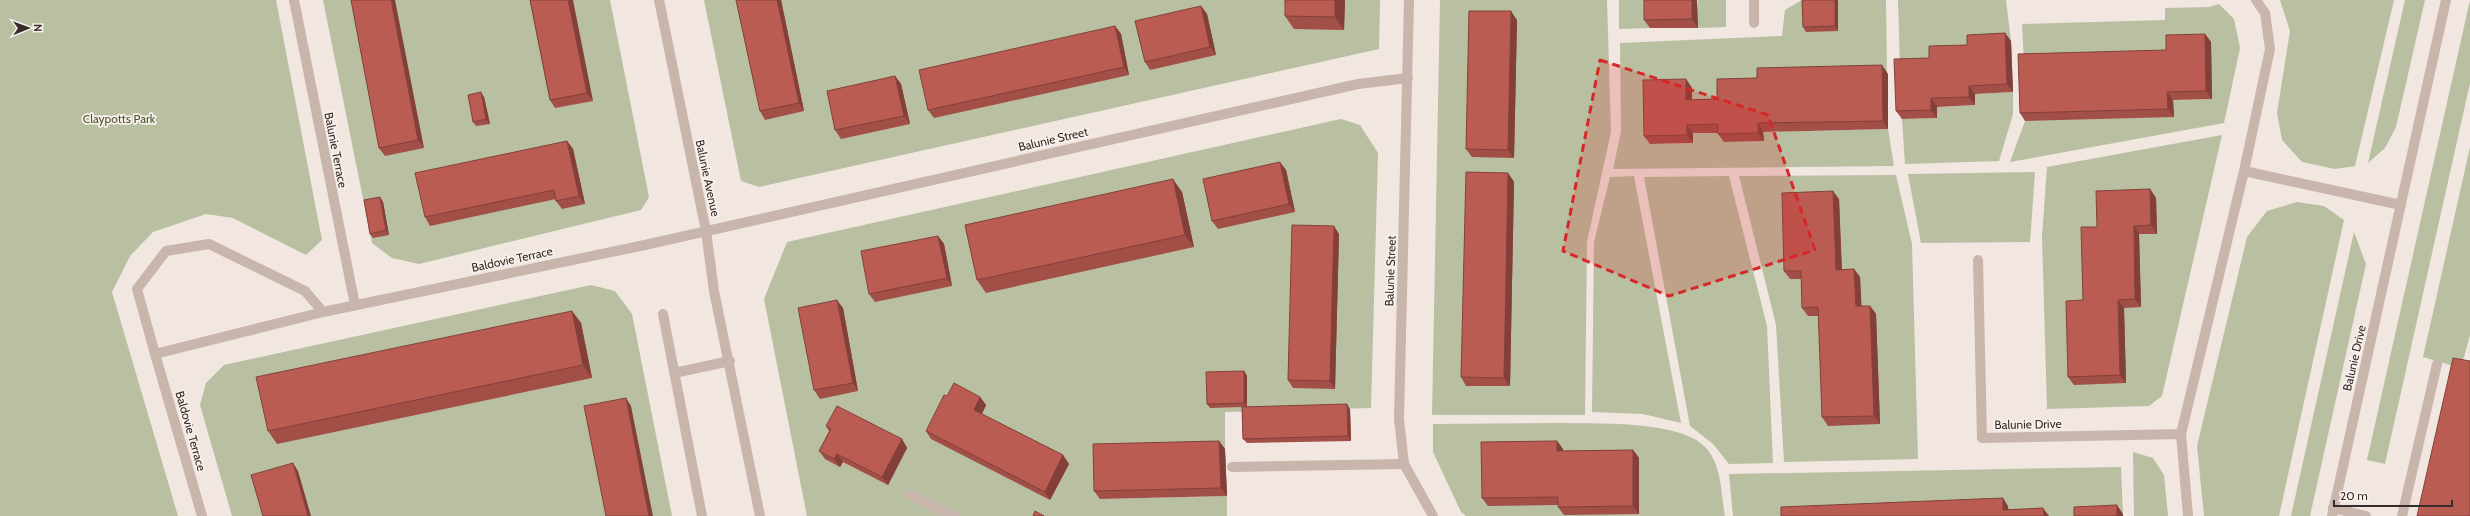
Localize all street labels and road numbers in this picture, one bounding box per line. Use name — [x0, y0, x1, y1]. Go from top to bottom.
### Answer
street label: Balunie Terrace — [321, 111, 351, 189]
street label: Balunie Street — [1017, 124, 1089, 154]
street label: Balunie Avenue — [693, 138, 723, 218]
street label: Balunie Street — [1381, 235, 1399, 307]
street label: Baldovie Terrace — [470, 243, 554, 275]
street label: Balunie Drive — [2339, 324, 2369, 392]
street label: Baldovie Terrace — [172, 389, 210, 473]
street label: Balunie Drive — [1994, 416, 2062, 432]

